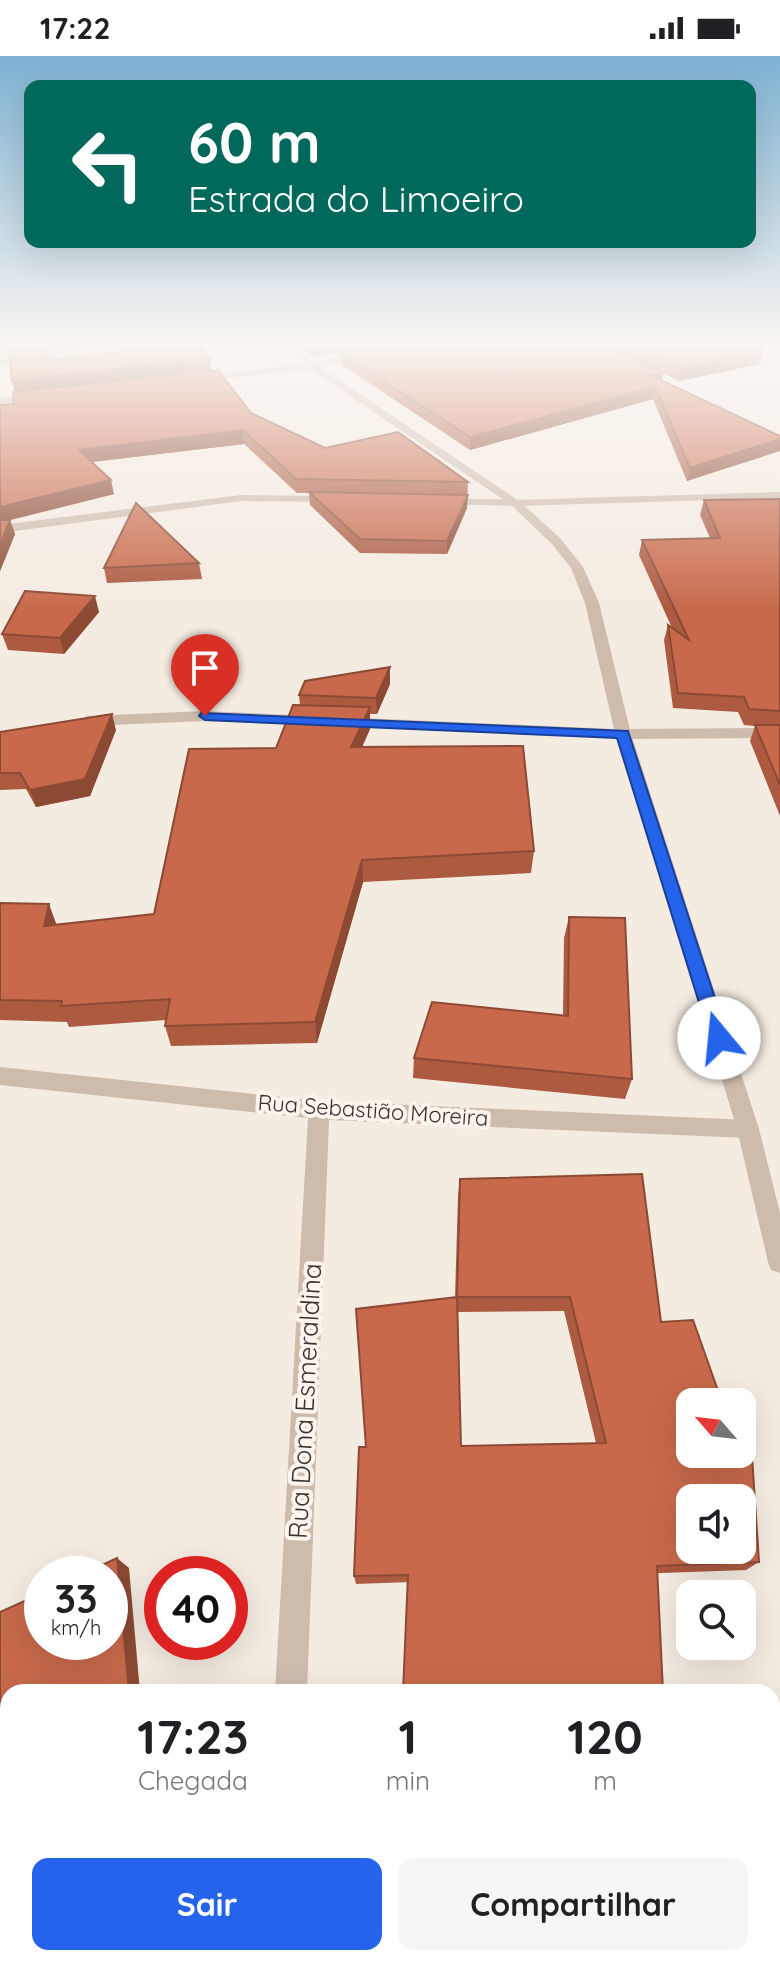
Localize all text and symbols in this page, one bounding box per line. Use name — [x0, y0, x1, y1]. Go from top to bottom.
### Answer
text: 17:22 — [40, 9, 110, 47]
text: 60 m — [188, 107, 321, 177]
icon: left — [56, 112, 160, 216]
text: Estrada do Limoeiro — [188, 176, 524, 221]
pin — [171, 634, 239, 716]
icon: arrive — [183, 646, 227, 690]
position arrow — [677, 996, 761, 1080]
street label: Rua Sebastião Moreira — [257, 1088, 489, 1132]
street label: Rua Dona Esmeraldina — [281, 1262, 328, 1540]
north arrow — [676, 1388, 756, 1468]
map controls — [676, 1388, 756, 1660]
button: sound — [676, 1484, 756, 1564]
speed limit sign: 40 — [144, 1556, 248, 1660]
text: 33 — [55, 1573, 97, 1623]
button: search — [676, 1580, 756, 1660]
text: km/h — [51, 1615, 101, 1640]
text: 17:23 — [137, 1706, 248, 1766]
text: 1 — [399, 1706, 417, 1766]
text: 120 — [567, 1706, 643, 1766]
text: Chegada — [138, 1764, 248, 1797]
text: min — [386, 1764, 430, 1797]
text: m — [593, 1764, 617, 1797]
button: Sair — [32, 1858, 382, 1950]
button: Compartilhar — [398, 1858, 748, 1950]

